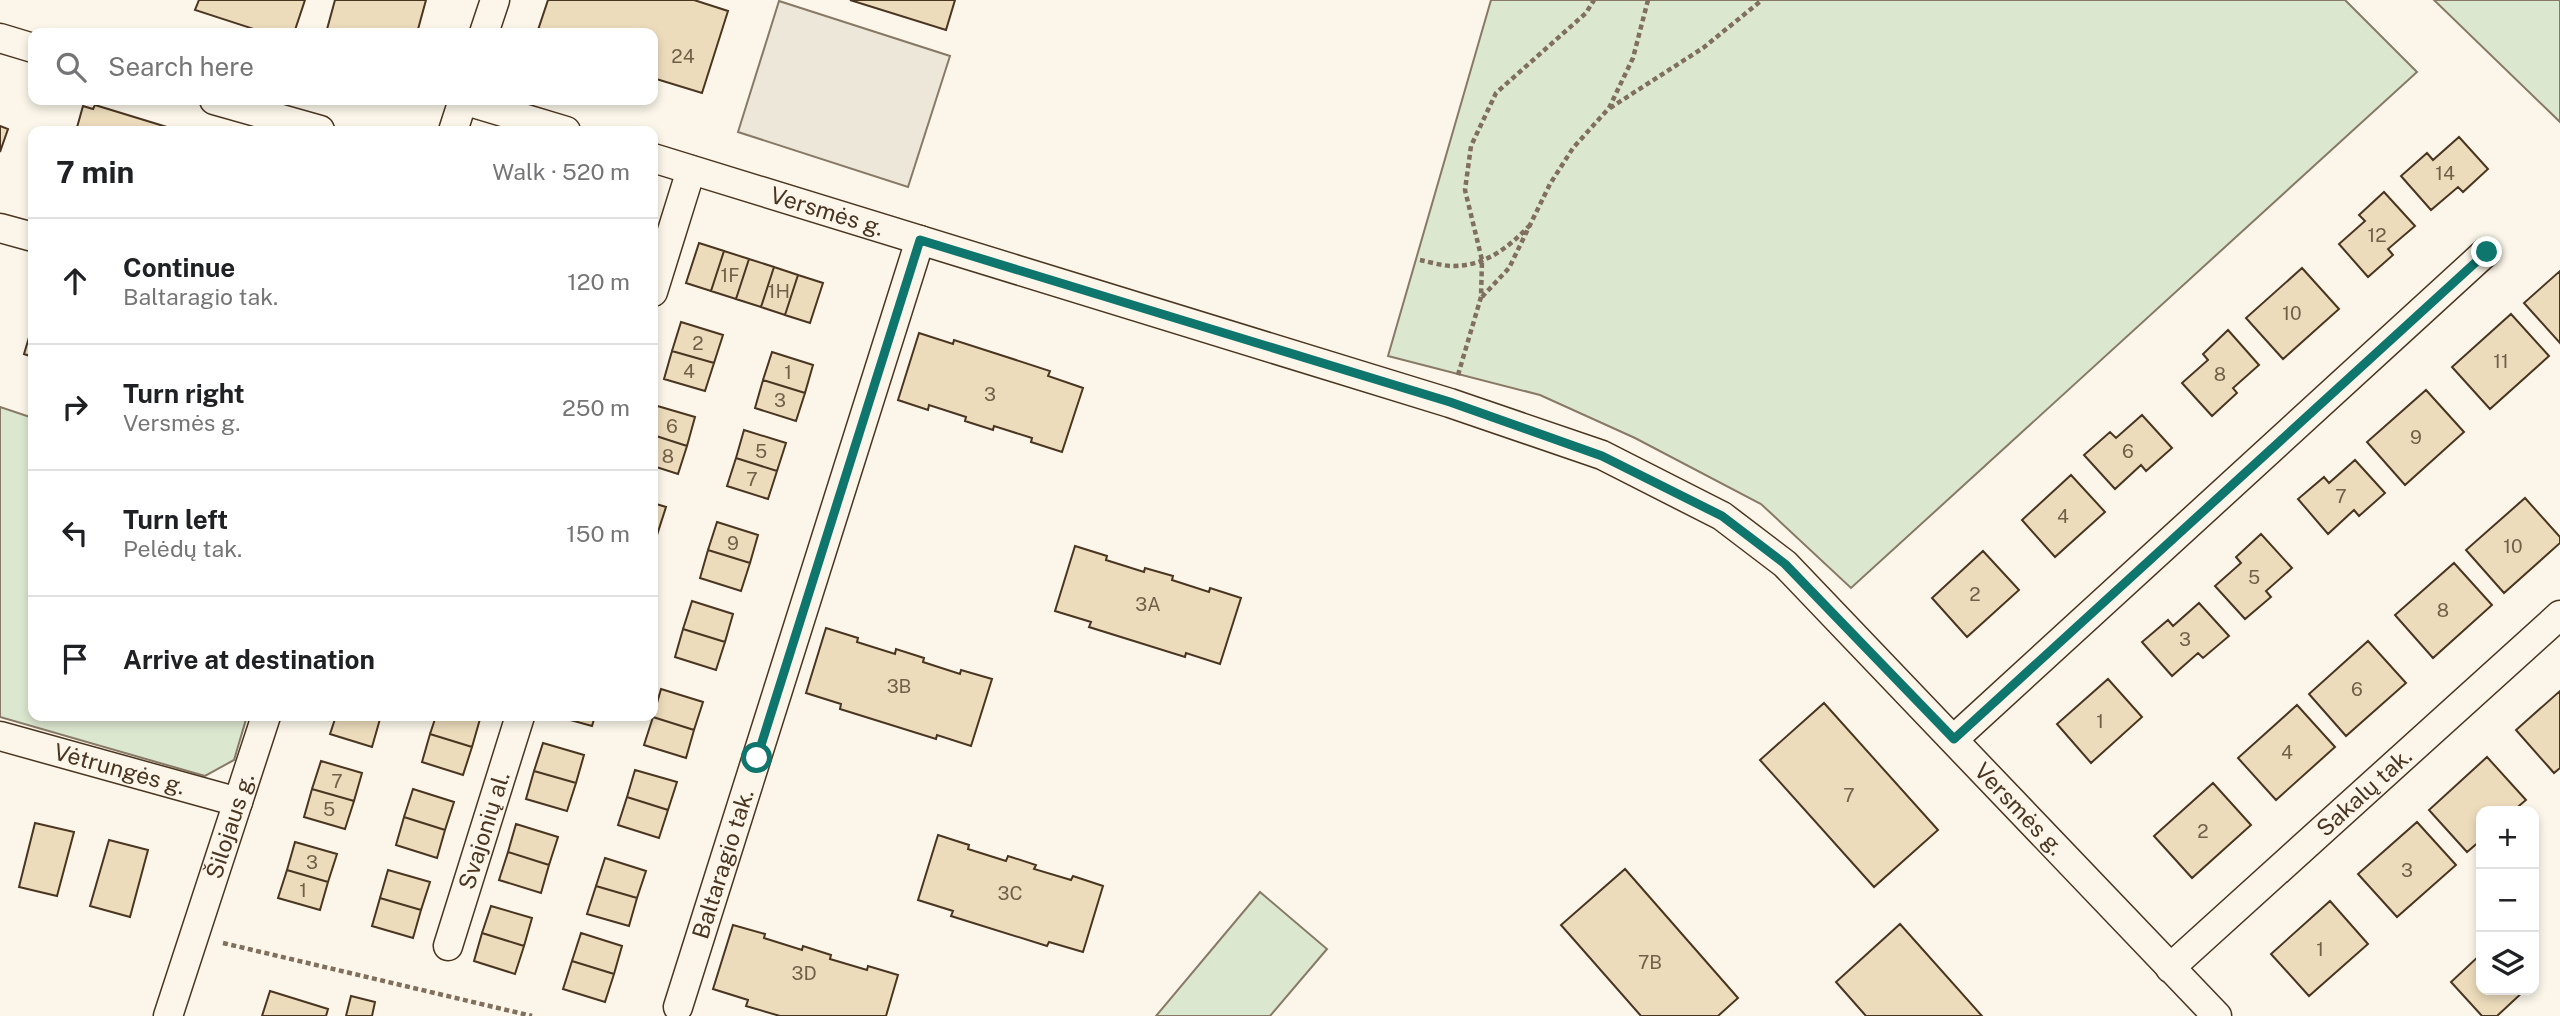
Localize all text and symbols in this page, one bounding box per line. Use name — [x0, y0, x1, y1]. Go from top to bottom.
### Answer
search box — [28, 28, 658, 105]
house number: 24 — [671, 45, 695, 67]
icon: search — [52, 48, 90, 86]
text: Search here — [108, 51, 254, 82]
text: 7 min — [56, 154, 134, 190]
text: Walk · 520 m — [492, 158, 630, 185]
house number: 14 — [2435, 162, 2455, 184]
street label: Versmės g. — [767, 181, 887, 241]
house number: 12 — [2367, 224, 2387, 246]
route end — [2471, 236, 2502, 267]
text: Continue — [123, 252, 235, 283]
icon: ahead — [56, 262, 94, 300]
house number: 1F — [720, 264, 740, 286]
text: 120 m — [567, 268, 630, 295]
house number: 1H — [768, 280, 790, 302]
text: Baltaragio tak. — [123, 283, 278, 310]
house number: 10 — [2282, 302, 2302, 324]
house number: 2 — [692, 332, 704, 354]
house number: 11 — [2493, 350, 2509, 372]
house number: 4 — [683, 360, 695, 382]
house number: 1 — [784, 361, 792, 383]
house number: 8 — [2214, 363, 2226, 385]
text: Turn right — [123, 378, 245, 409]
house number: 3 — [984, 383, 996, 405]
icon: right — [56, 388, 94, 426]
house number: 3 — [774, 389, 786, 411]
text: 250 m — [562, 394, 630, 421]
text: Versmės g. — [123, 409, 241, 436]
house number: 6 — [666, 415, 678, 437]
house number: 9 — [2410, 426, 2422, 448]
house number: 5 — [755, 440, 767, 462]
house number: 6 — [2122, 440, 2134, 462]
house number: 8 — [662, 445, 674, 467]
house number: 7 — [746, 468, 758, 490]
house number: 7 — [2335, 485, 2347, 507]
text: Turn left — [123, 504, 228, 535]
house number: 4 — [2057, 505, 2069, 527]
icon: left — [56, 514, 94, 552]
text: 150 m — [566, 520, 630, 547]
house number: 9 — [727, 532, 739, 554]
text: Pelėdų tak. — [123, 535, 242, 562]
house number: 10 — [2503, 535, 2523, 557]
house number: 5 — [2248, 566, 2260, 588]
house number: 2 — [1969, 583, 1981, 605]
house number: 3A — [1135, 593, 1161, 615]
house number: 8 — [2437, 599, 2449, 621]
house number: 3 — [2179, 628, 2191, 650]
icon: arrive — [56, 640, 94, 678]
text: Arrive at destination — [123, 644, 375, 675]
house number: 3B — [887, 675, 911, 697]
house number: 6 — [2351, 678, 2363, 700]
house number: 1 — [2096, 710, 2104, 732]
street label: Vėtrungės g. — [51, 738, 188, 800]
house number: 4 — [2281, 741, 2293, 763]
route start — [741, 742, 772, 773]
street label: Sakalų tak. — [2311, 742, 2417, 842]
street label: Versmės g. — [1969, 757, 2070, 860]
street label: Svajonių al. — [453, 768, 515, 892]
street label: Šilojaus g. — [200, 770, 259, 882]
house number: 7 — [331, 770, 343, 792]
house number: 7 — [1843, 784, 1855, 806]
street label: Baltaragio tak. — [686, 786, 759, 942]
house number: 5 — [323, 798, 335, 820]
map controls — [2476, 806, 2539, 995]
button: + — [2476, 806, 2539, 869]
house number: 2 — [2197, 820, 2209, 842]
house number: 3 — [306, 851, 318, 873]
house number: 3 — [2401, 859, 2413, 881]
button: − — [2476, 869, 2539, 932]
house number: 1 — [299, 879, 307, 901]
house number: 3C — [997, 882, 1023, 904]
button: layers — [2476, 932, 2539, 995]
house number: 1 — [2316, 938, 2324, 960]
house number: 7B — [1638, 951, 1662, 973]
house number: 3D — [791, 962, 817, 984]

